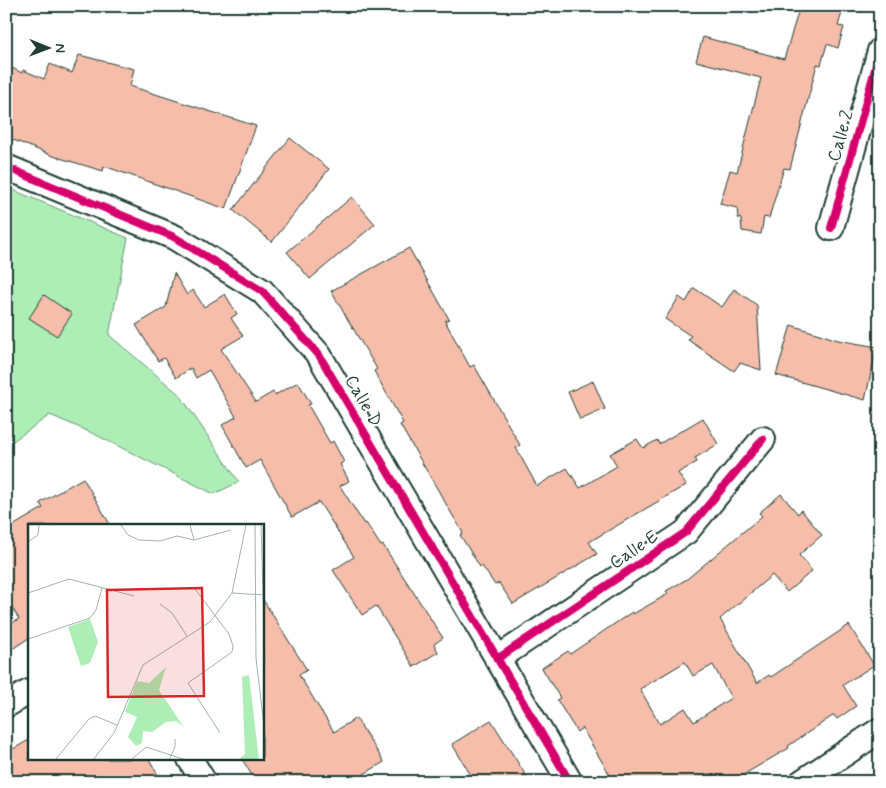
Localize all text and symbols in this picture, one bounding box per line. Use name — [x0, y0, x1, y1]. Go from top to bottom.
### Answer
north arrow — [22, 22, 72, 72]
text: N — [51, 43, 69, 53]
street label: Calle 2 — [822, 107, 860, 164]
street label: Calle D — [339, 371, 387, 431]
inset map — [28, 524, 264, 760]
street label: Calle E — [605, 525, 663, 575]

